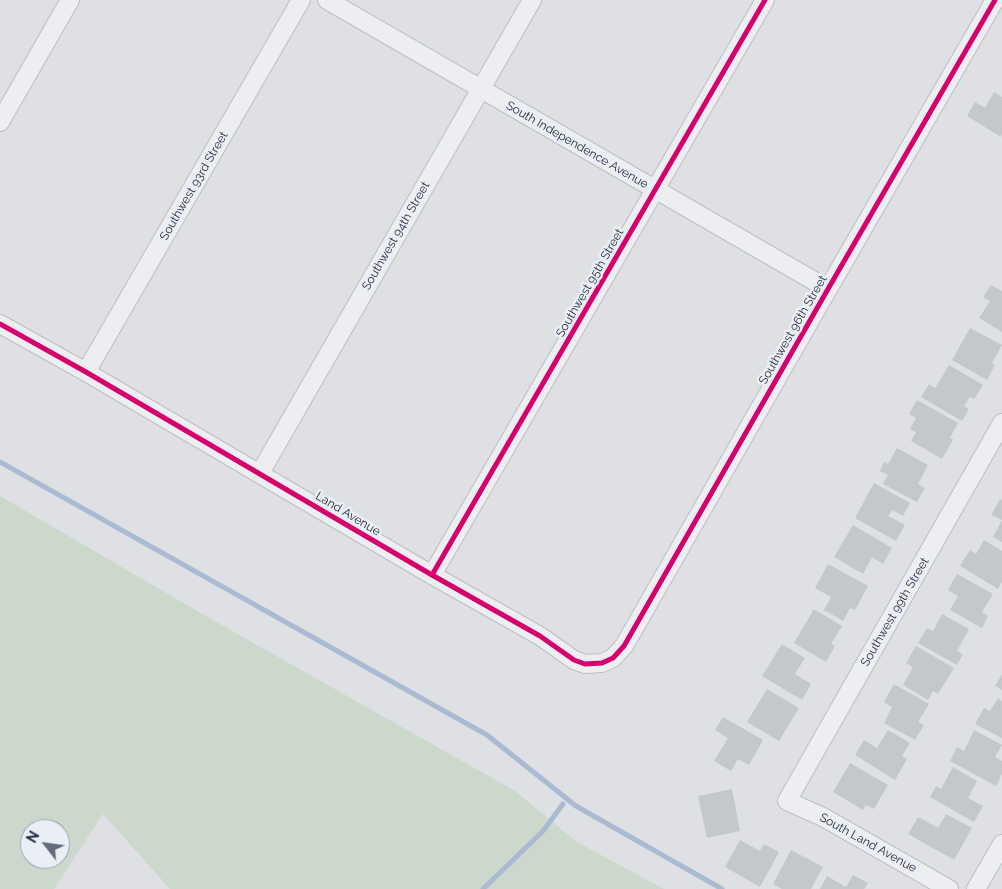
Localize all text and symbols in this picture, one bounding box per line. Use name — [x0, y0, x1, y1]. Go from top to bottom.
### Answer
street label: South Independence Avenue — [503, 98, 651, 192]
street label: Southwest 93rd Street — [157, 129, 231, 243]
street label: Southwest 94th Street — [359, 179, 433, 293]
street label: Southwest 95th Street — [553, 226, 627, 340]
street label: Southwest 96th Street — [756, 273, 830, 387]
street label: Land Avenue — [313, 489, 383, 539]
street label: Southwest 99th Street — [858, 555, 932, 669]
street label: South Land Avenue — [817, 810, 919, 876]
north arrow — [20, 819, 70, 869]
text: N — [23, 828, 42, 846]

